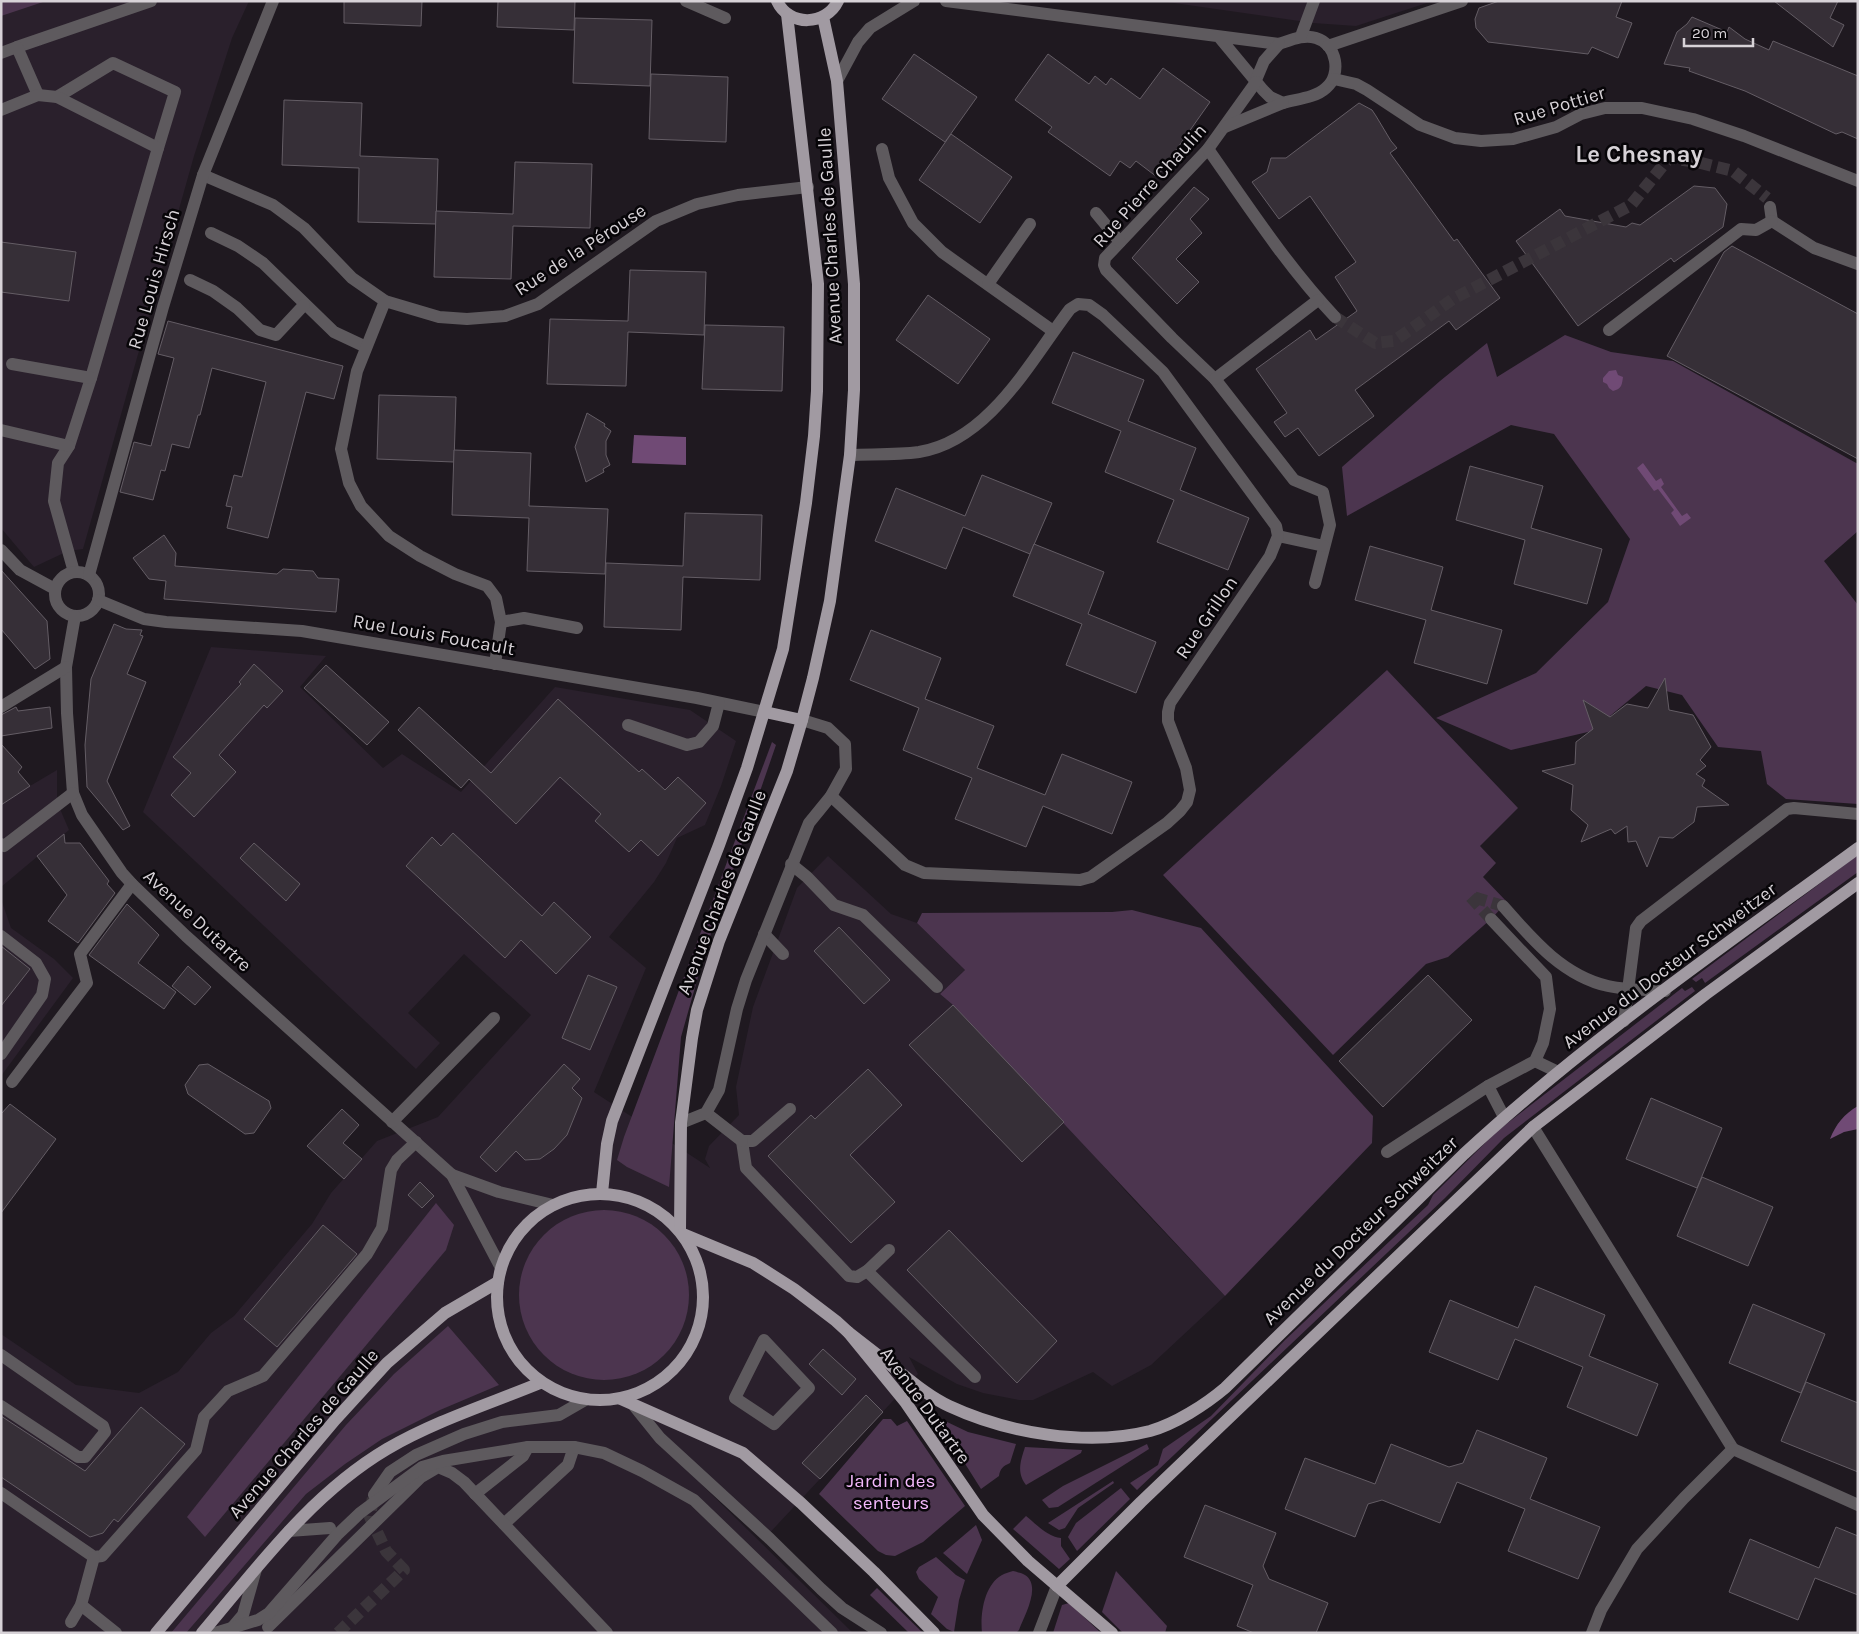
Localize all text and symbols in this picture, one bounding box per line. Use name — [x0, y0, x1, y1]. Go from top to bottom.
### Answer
scale bar — [1684, 15, 1753, 47]
text: 20 m — [1692, 24, 1727, 42]
street label: Rue Pottier — [1511, 82, 1608, 130]
street label: Rue Pierre Chaulin — [1088, 119, 1211, 252]
street label: Avenue Charles de Gaulle — [813, 127, 847, 345]
district label: Le Chesnay — [1575, 140, 1703, 168]
street label: Rue de la Pérouse — [511, 199, 650, 300]
street label: Rue Louis Hirsch — [123, 207, 184, 352]
street label: Rue Grillon — [1171, 572, 1242, 663]
street label: Rue Louis Foucault — [351, 610, 516, 660]
street label: Avenue Charles de Gaulle — [673, 787, 771, 998]
street label: Avenue Dutartre — [139, 865, 256, 976]
street label: Avenue du Docteur Schweitzer — [1559, 878, 1781, 1053]
street label: Avenue du Docteur Schweitzer — [1259, 1132, 1463, 1329]
street label: Avenue Dutartre — [875, 1343, 975, 1468]
street label: Avenue Charles de Gaulle — [224, 1344, 383, 1523]
park label: Jardin des senteurs — [847, 1470, 935, 1514]

